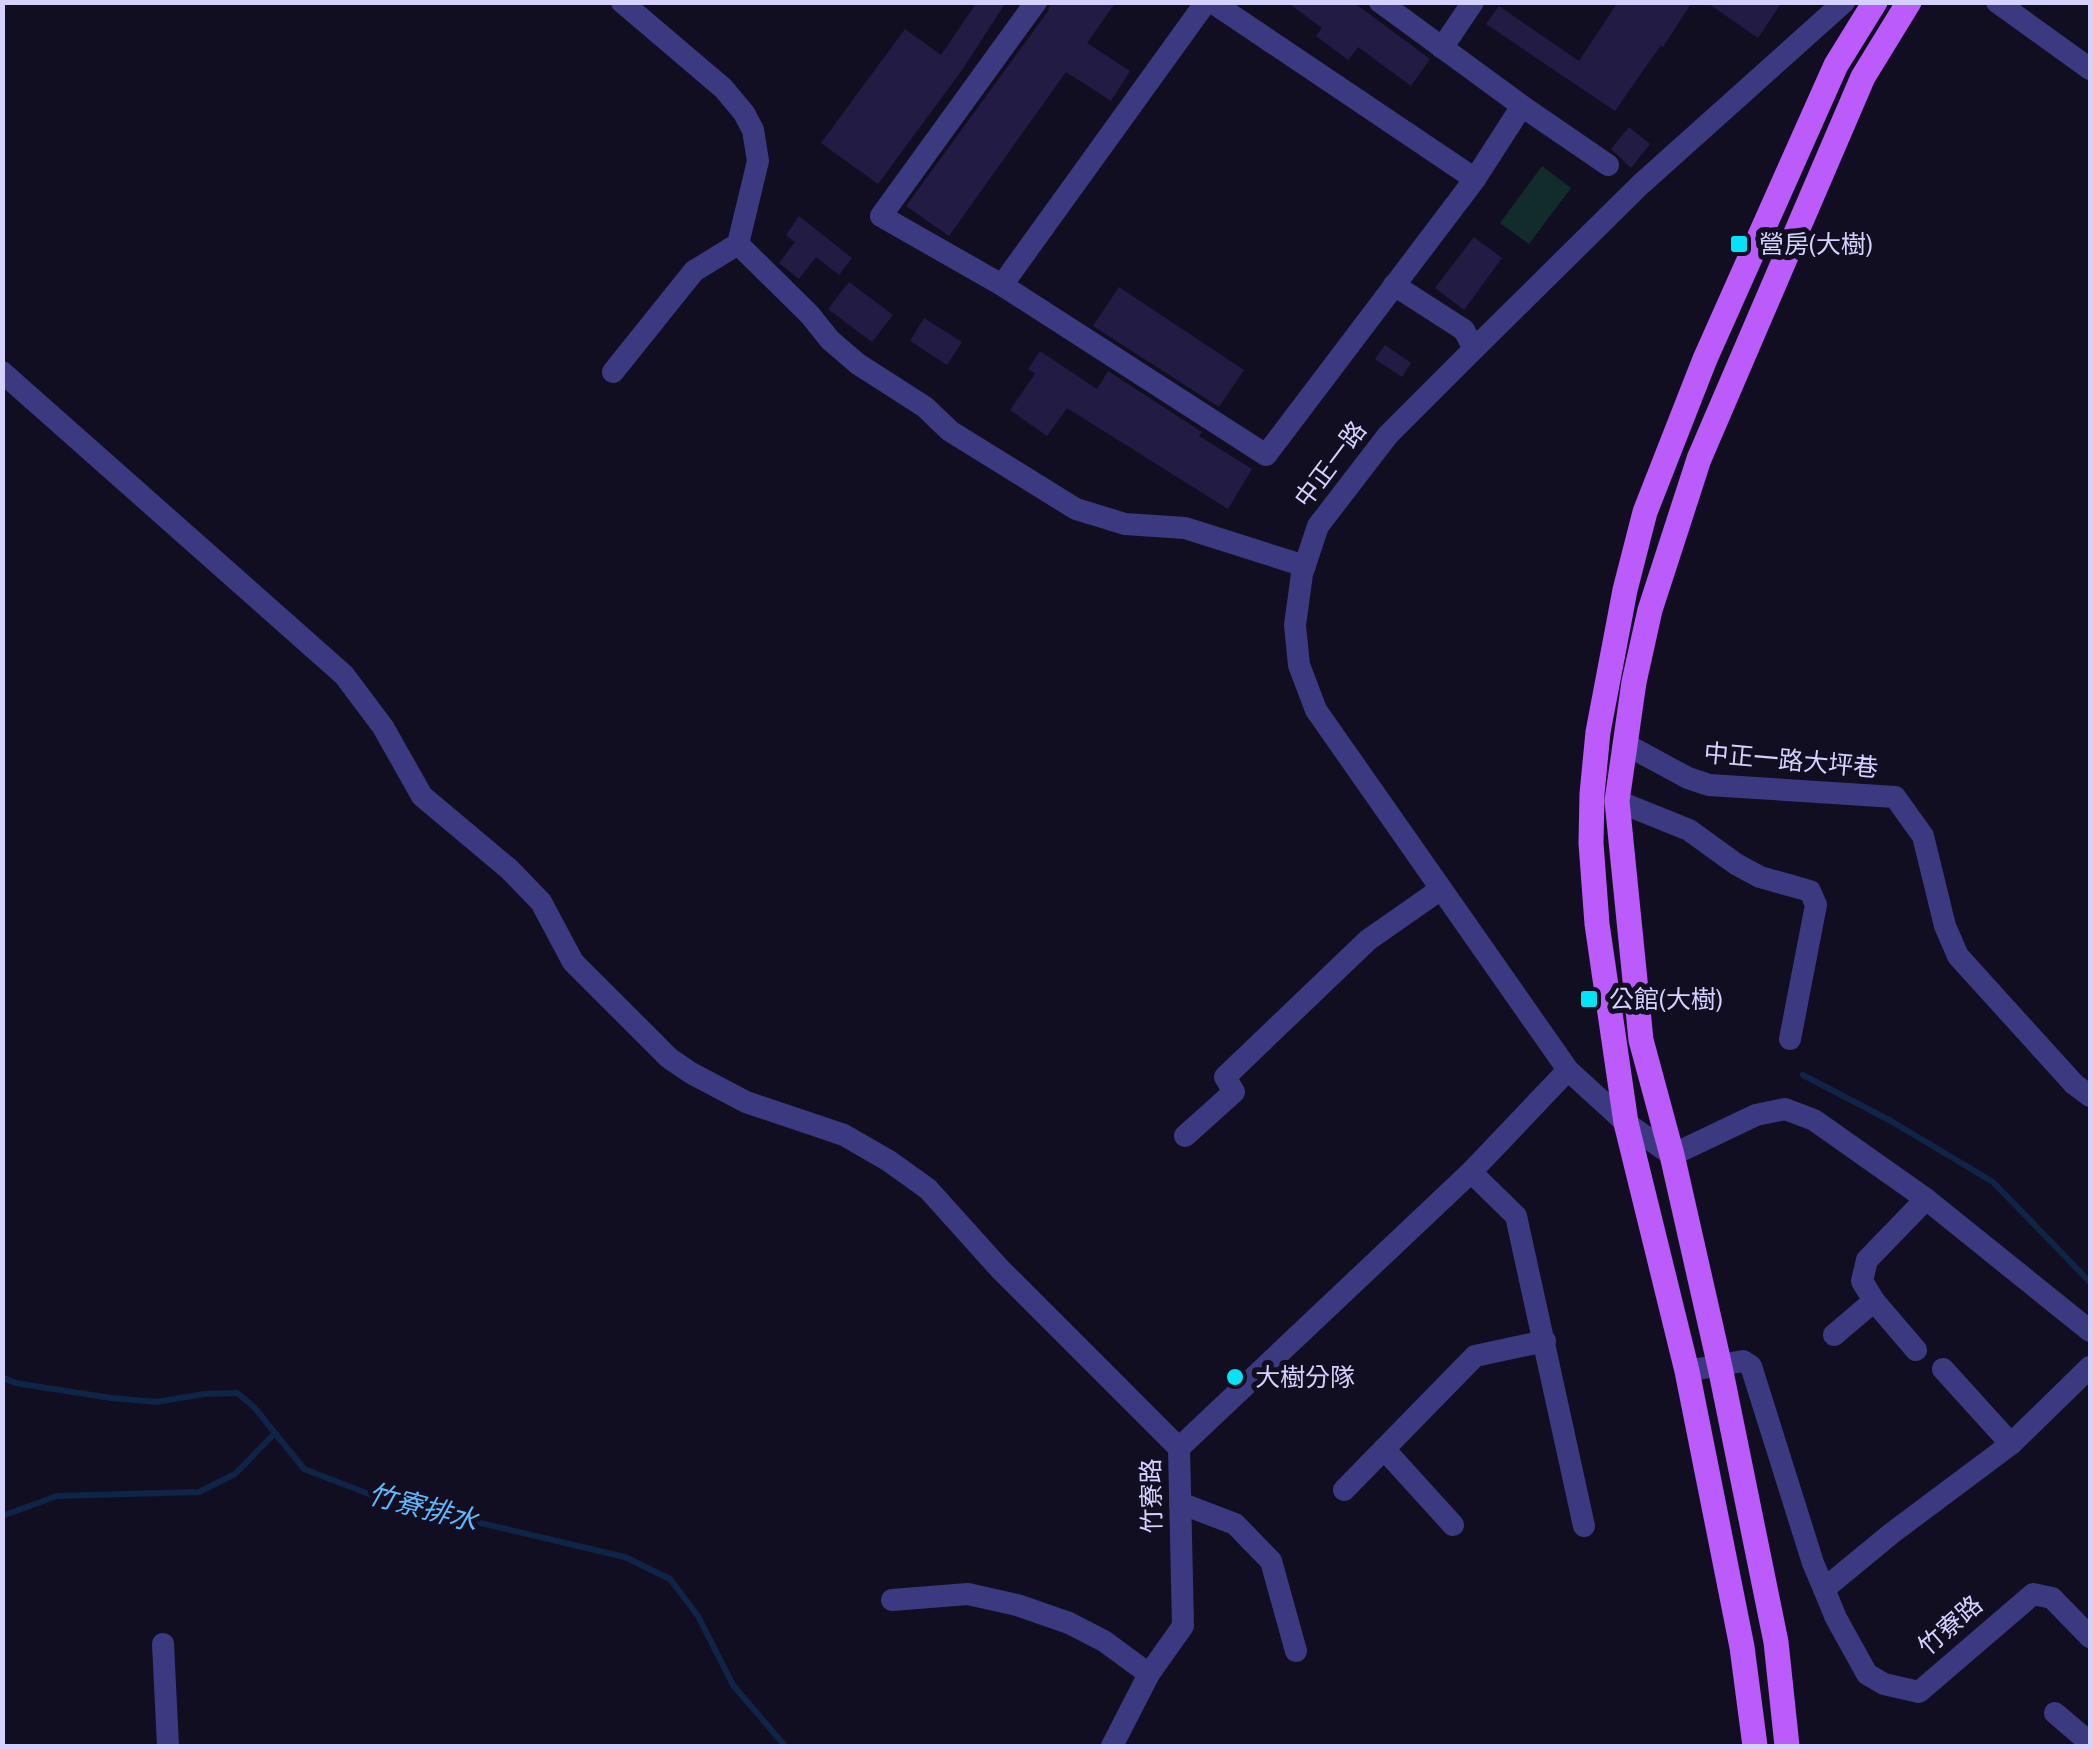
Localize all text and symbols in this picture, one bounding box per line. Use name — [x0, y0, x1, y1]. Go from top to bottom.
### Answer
place label: 營房(大樹) — [1759, 227, 1873, 261]
marker: 營房(大樹) — [1728, 233, 1750, 255]
street label: 中正一路 — [1286, 414, 1374, 514]
street label: 中正一路大坪巷 — [1702, 735, 1880, 785]
place label: 公館(大樹) — [1609, 982, 1723, 1016]
marker: 公館(大樹) — [1578, 988, 1600, 1010]
place label: 大樹分隊 — [1255, 1360, 1355, 1394]
marker: 大樹分隊 — [1224, 1366, 1246, 1388]
street label: 竹寮路 — [1133, 1458, 1169, 1534]
water label: 竹寮排水 — [364, 1474, 484, 1540]
street label: 竹寮路 — [1911, 1588, 1989, 1662]

